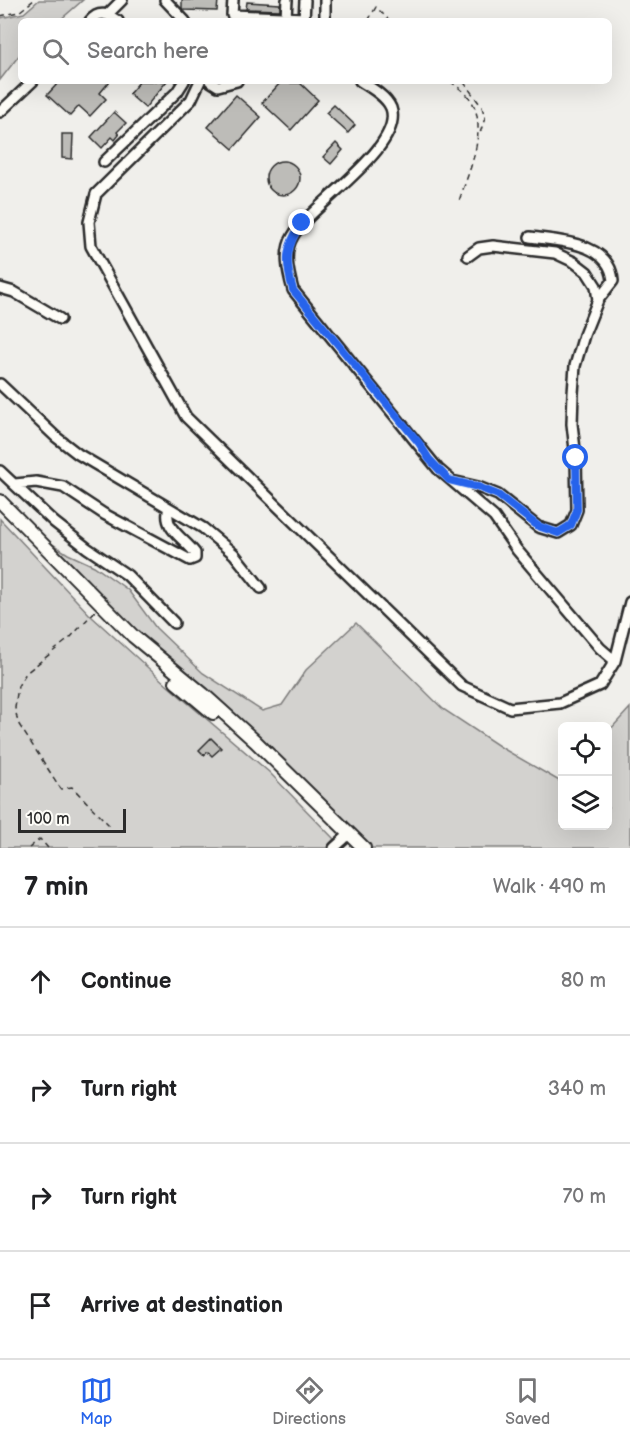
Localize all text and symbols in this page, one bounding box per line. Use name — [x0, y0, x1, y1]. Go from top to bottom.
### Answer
search box — [18, 18, 612, 84]
icon: search — [39, 35, 72, 68]
text: Search here — [87, 38, 209, 65]
route end — [288, 209, 314, 235]
route start — [562, 444, 588, 470]
map controls — [558, 722, 612, 830]
button: locate — [558, 722, 612, 776]
button: layers — [558, 776, 612, 830]
scale bar — [18, 806, 126, 834]
text: 100 m — [27, 810, 70, 829]
text: 7 min — [24, 872, 88, 903]
text: Walk · 490 m — [493, 875, 606, 899]
icon: ahead — [24, 965, 57, 998]
text: Continue — [81, 968, 171, 995]
text: 80 m — [561, 969, 606, 993]
icon: right — [24, 1073, 57, 1106]
text: Turn right — [81, 1076, 177, 1103]
text: 340 m — [548, 1077, 606, 1101]
icon: right — [24, 1181, 57, 1214]
text: Turn right — [81, 1184, 177, 1211]
text: 70 m — [562, 1185, 606, 1209]
icon: arrive — [24, 1289, 57, 1322]
text: Arrive at destination — [81, 1292, 283, 1319]
tab: Map — [80, 1374, 113, 1429]
tab: Directions — [272, 1374, 346, 1429]
tab: Saved — [505, 1374, 550, 1429]

